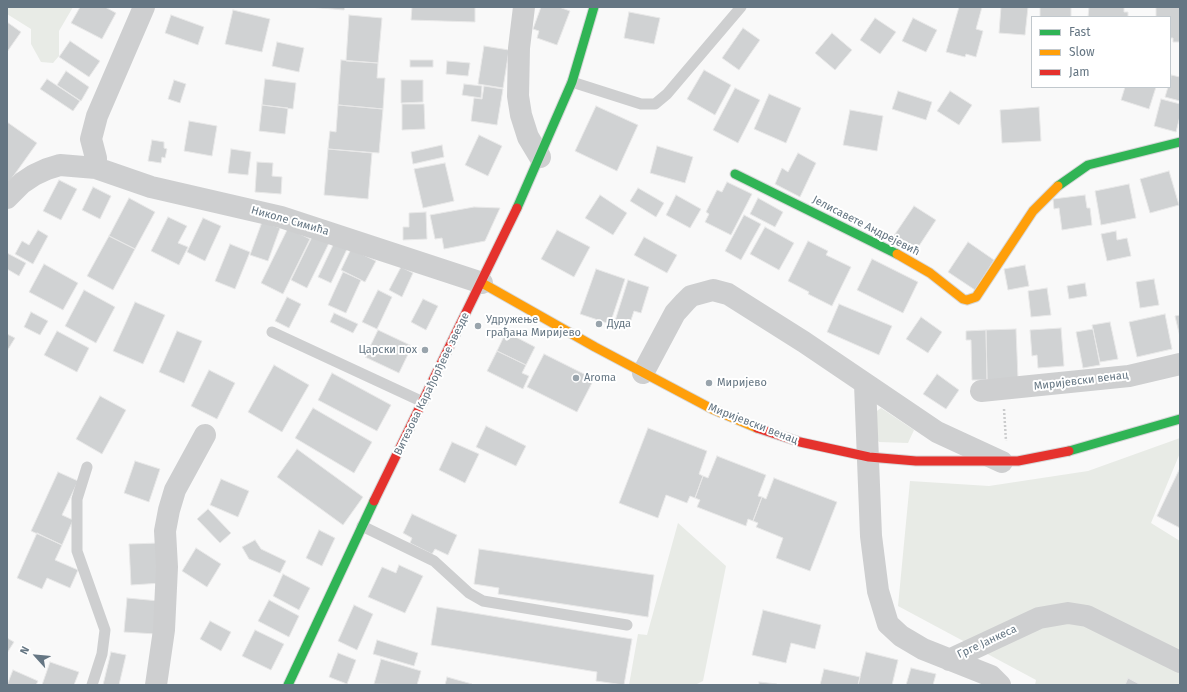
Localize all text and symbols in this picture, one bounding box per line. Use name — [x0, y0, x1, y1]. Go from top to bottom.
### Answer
legend — [1031, 16, 1171, 88]
text: Fast — [1069, 25, 1091, 39]
text: Slow — [1069, 45, 1095, 59]
text: Jam — [1069, 65, 1089, 79]
street label: Јелисавете Андрејевић — [810, 193, 922, 259]
street label: Николе Симића — [250, 204, 330, 238]
street label: Витезова Карађорђеве звезде — [392, 310, 472, 458]
place label: Удружење грађана Миријево — [486, 313, 581, 339]
place label: Дуда — [607, 317, 631, 331]
marker: Дуда — [594, 319, 604, 329]
marker: Удружење грађана Миријево — [473, 321, 483, 331]
place label: Царски пох — [359, 343, 417, 357]
marker: Царски пох — [420, 345, 430, 355]
street label: Миријевски венац — [1033, 369, 1129, 393]
place label: Aroma — [584, 371, 616, 385]
marker: Aroma — [571, 373, 581, 383]
place label: Миријево — [717, 376, 767, 390]
marker: Миријево — [704, 378, 714, 388]
street label: Миријевски венац — [706, 401, 800, 447]
street label: Грге Јанкеса — [955, 622, 1019, 662]
north arrow — [16, 636, 56, 676]
text: N — [17, 644, 32, 657]

